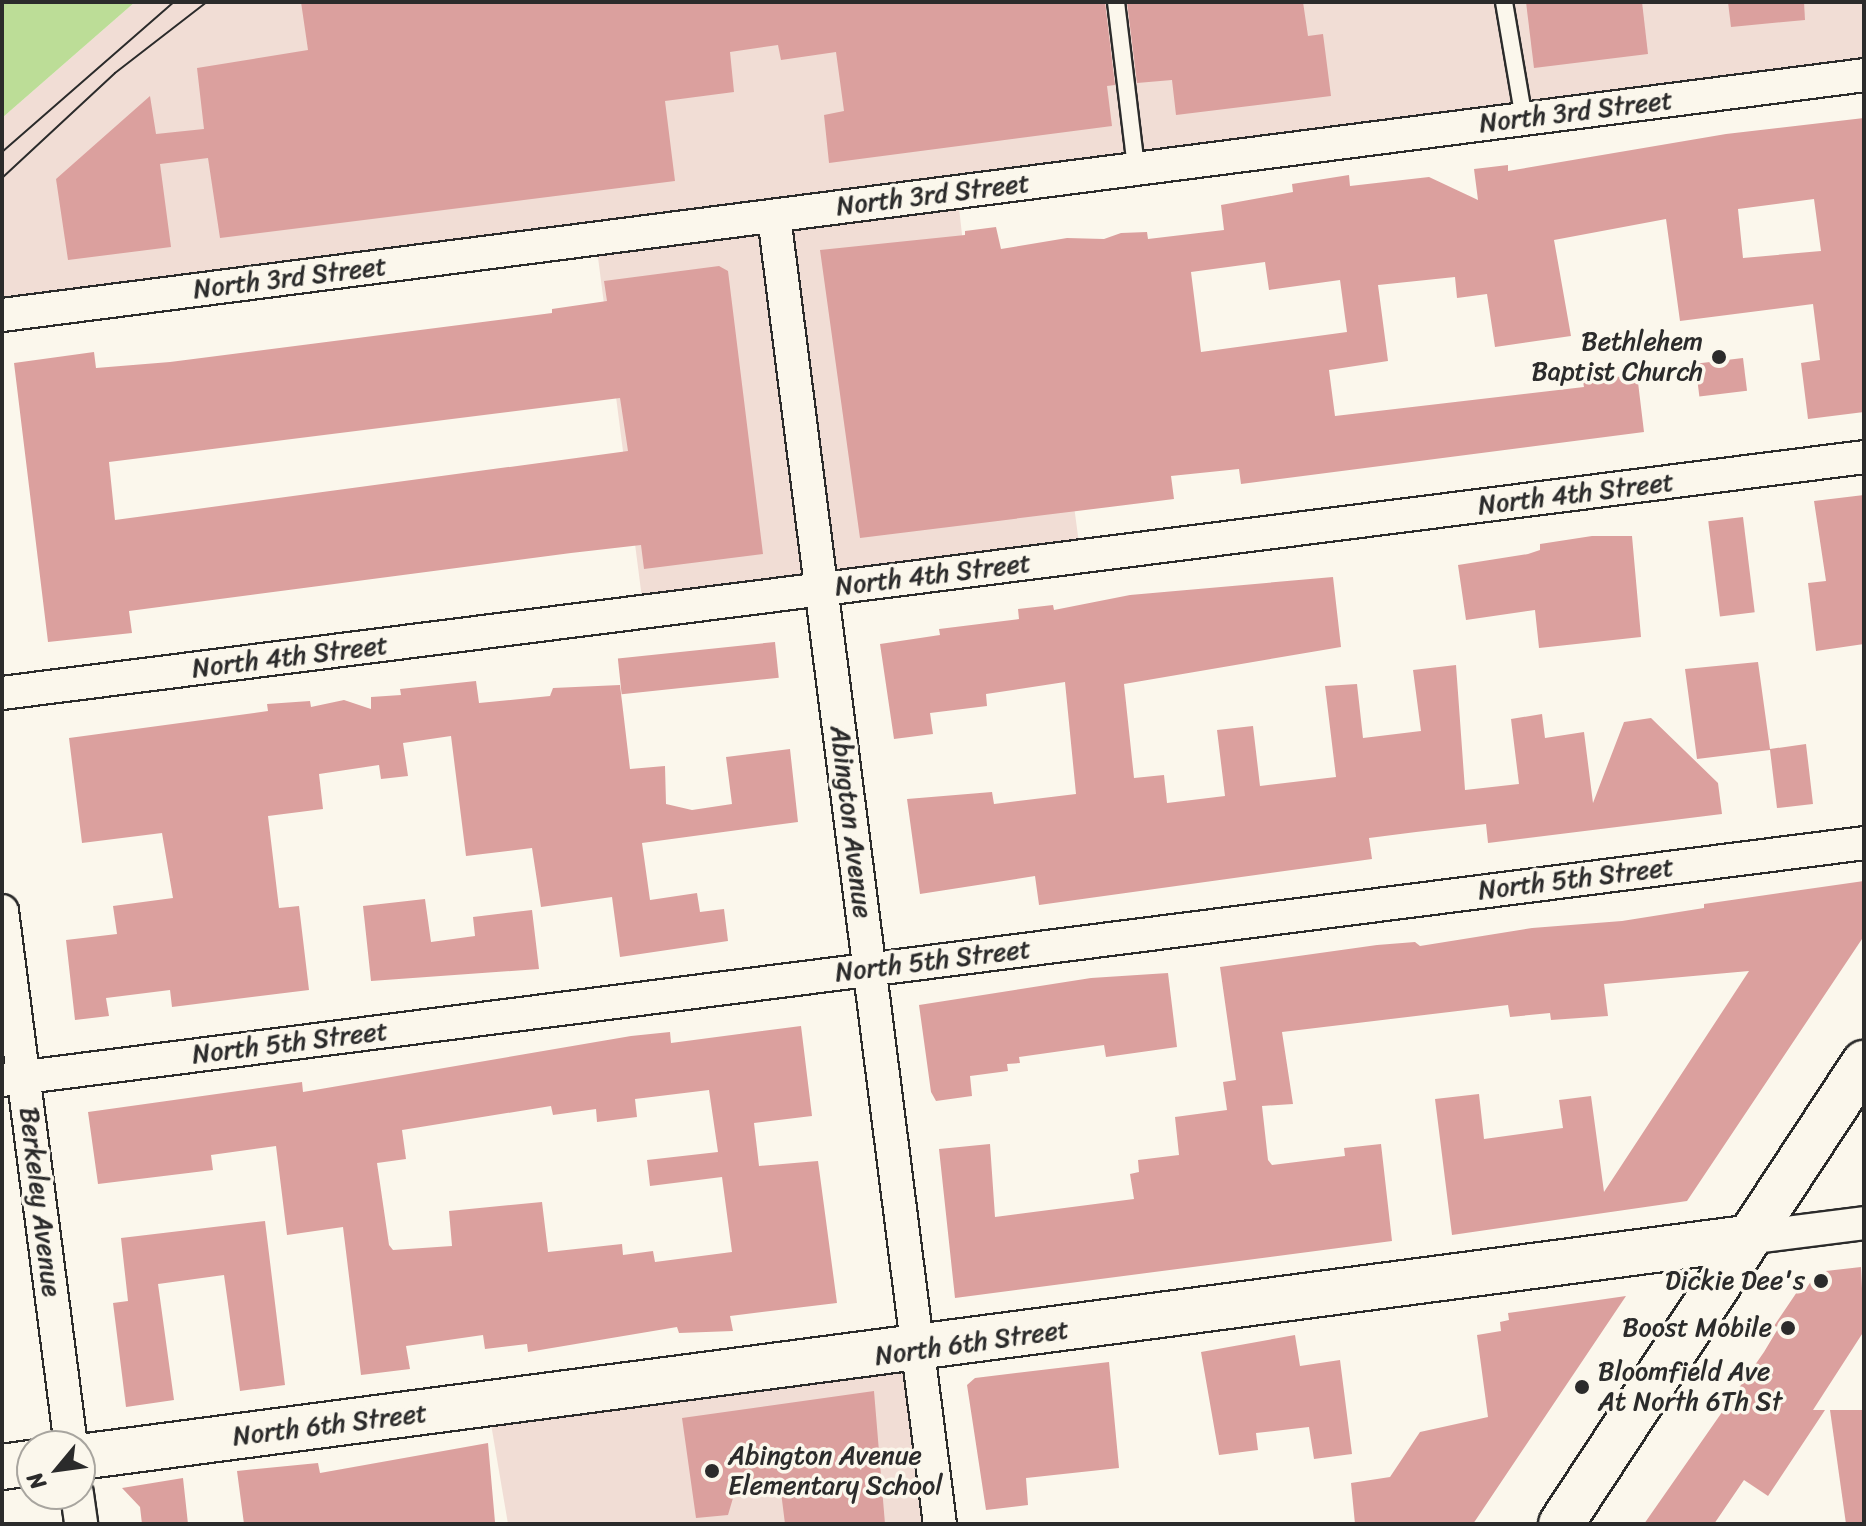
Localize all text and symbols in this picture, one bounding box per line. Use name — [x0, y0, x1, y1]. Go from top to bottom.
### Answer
street label: North 3rd Street — [1478, 85, 1674, 139]
street label: North 3rd Street — [835, 168, 1031, 222]
street label: North 3rd Street — [192, 251, 388, 305]
place label: Bethlehem Baptist Church — [1531, 326, 1703, 388]
marker: Bethlehem Baptist Church — [1710, 348, 1728, 366]
street label: North 4th Street — [1476, 467, 1676, 521]
street label: North 4th Street — [833, 548, 1033, 602]
street label: North 4th Street — [190, 630, 390, 684]
street label: Abington Avenue — [824, 724, 878, 920]
street label: North 5th Street — [1476, 852, 1676, 906]
street label: North 5th Street — [833, 934, 1033, 988]
street label: North 5th Street — [190, 1016, 390, 1070]
street label: Berkeley Avenue — [13, 1105, 67, 1299]
place label: Dickie Dee's — [1665, 1265, 1805, 1297]
marker: Dickie Dee's — [1812, 1272, 1830, 1290]
place label: Boost Mobile — [1623, 1312, 1772, 1344]
street label: North 6th Street — [873, 1314, 1071, 1372]
marker: Boost Mobile — [1779, 1319, 1797, 1337]
place label: Bloomfield Ave At North 6Th St — [1598, 1356, 1784, 1418]
marker: Bloomfield Ave At North 6Th St — [1573, 1378, 1591, 1396]
street label: North 6th Street — [231, 1398, 429, 1452]
north arrow — [16, 1430, 96, 1510]
place label: Abington Avenue Elementary School — [728, 1440, 943, 1502]
marker: Abington Avenue Elementary School — [703, 1462, 721, 1480]
text: N — [16, 1465, 57, 1497]

